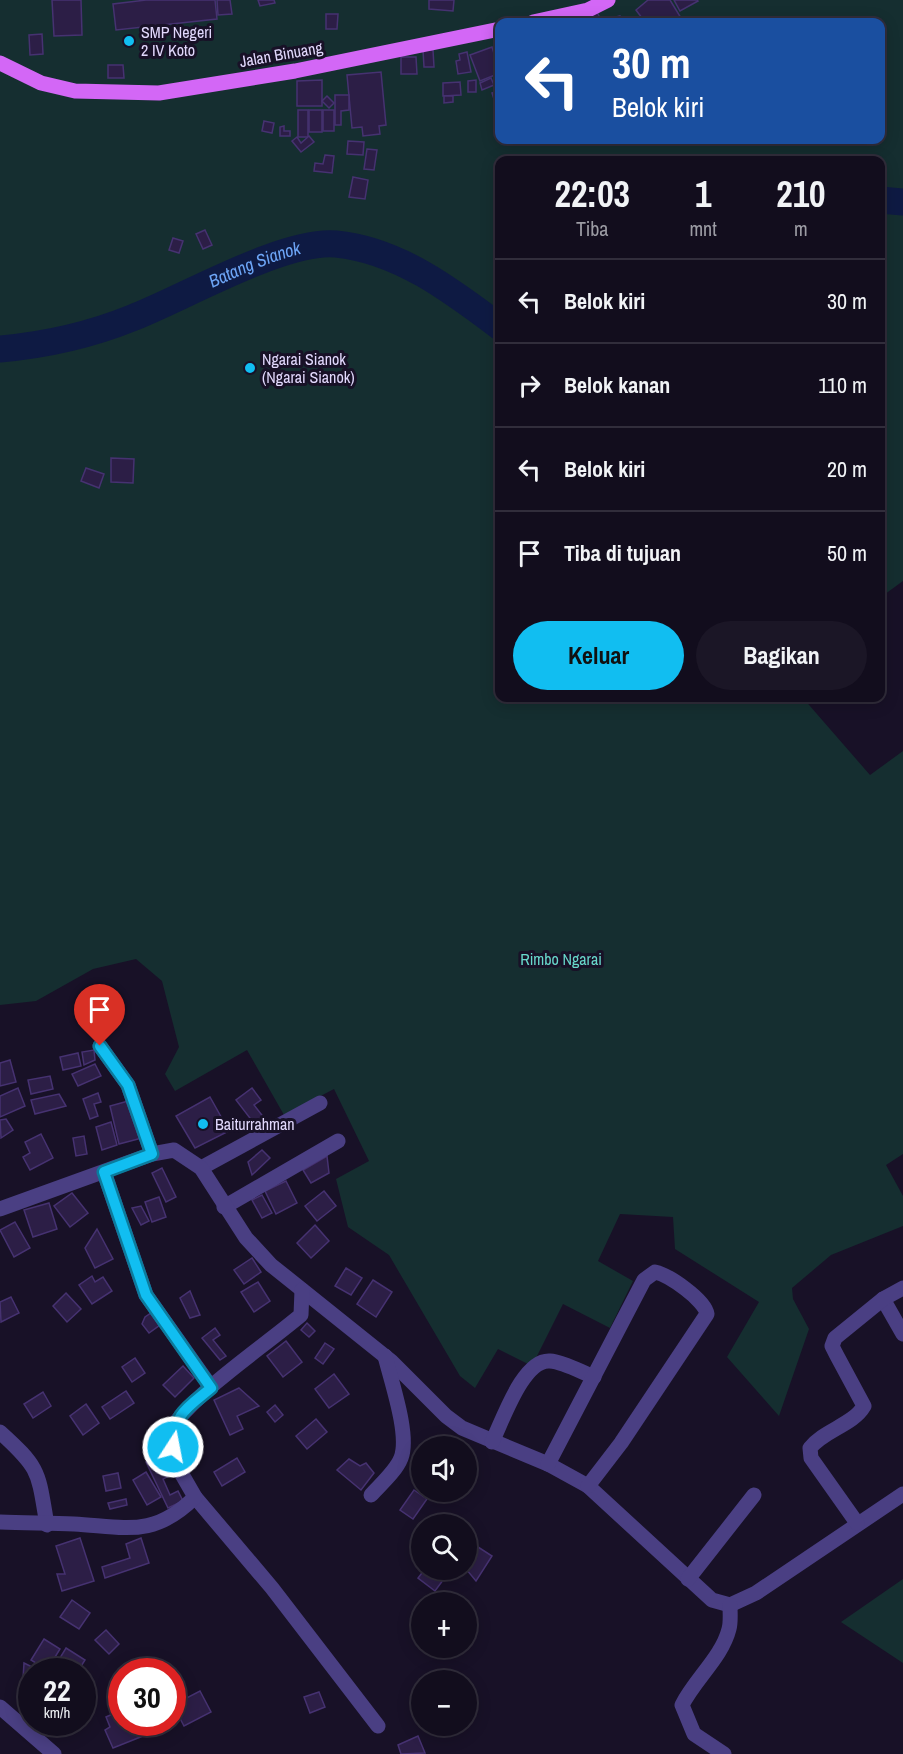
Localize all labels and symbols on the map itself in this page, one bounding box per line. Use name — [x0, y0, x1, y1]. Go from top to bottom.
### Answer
place label: SMP Negeri 2 IV Koto — [141, 21, 212, 61]
marker: SMP Negeri 2 IV Koto — [122, 34, 136, 48]
street label: Jalan Binuang — [238, 36, 325, 72]
water label: Batang Sianok — [204, 235, 304, 293]
place label: Ngarai Sianok (Ngarai Sianok) — [262, 348, 355, 388]
marker: Ngarai Sianok (Ngarai Sianok) — [243, 361, 257, 375]
park label: Rimbo Ngarai — [520, 948, 602, 970]
pin — [74, 984, 125, 1046]
place label: Baiturrahman — [215, 1113, 295, 1135]
marker: Baiturrahman — [196, 1117, 210, 1131]
position arrow — [141, 1415, 205, 1479]
speed limit sign: 30 — [108, 1658, 186, 1736]

